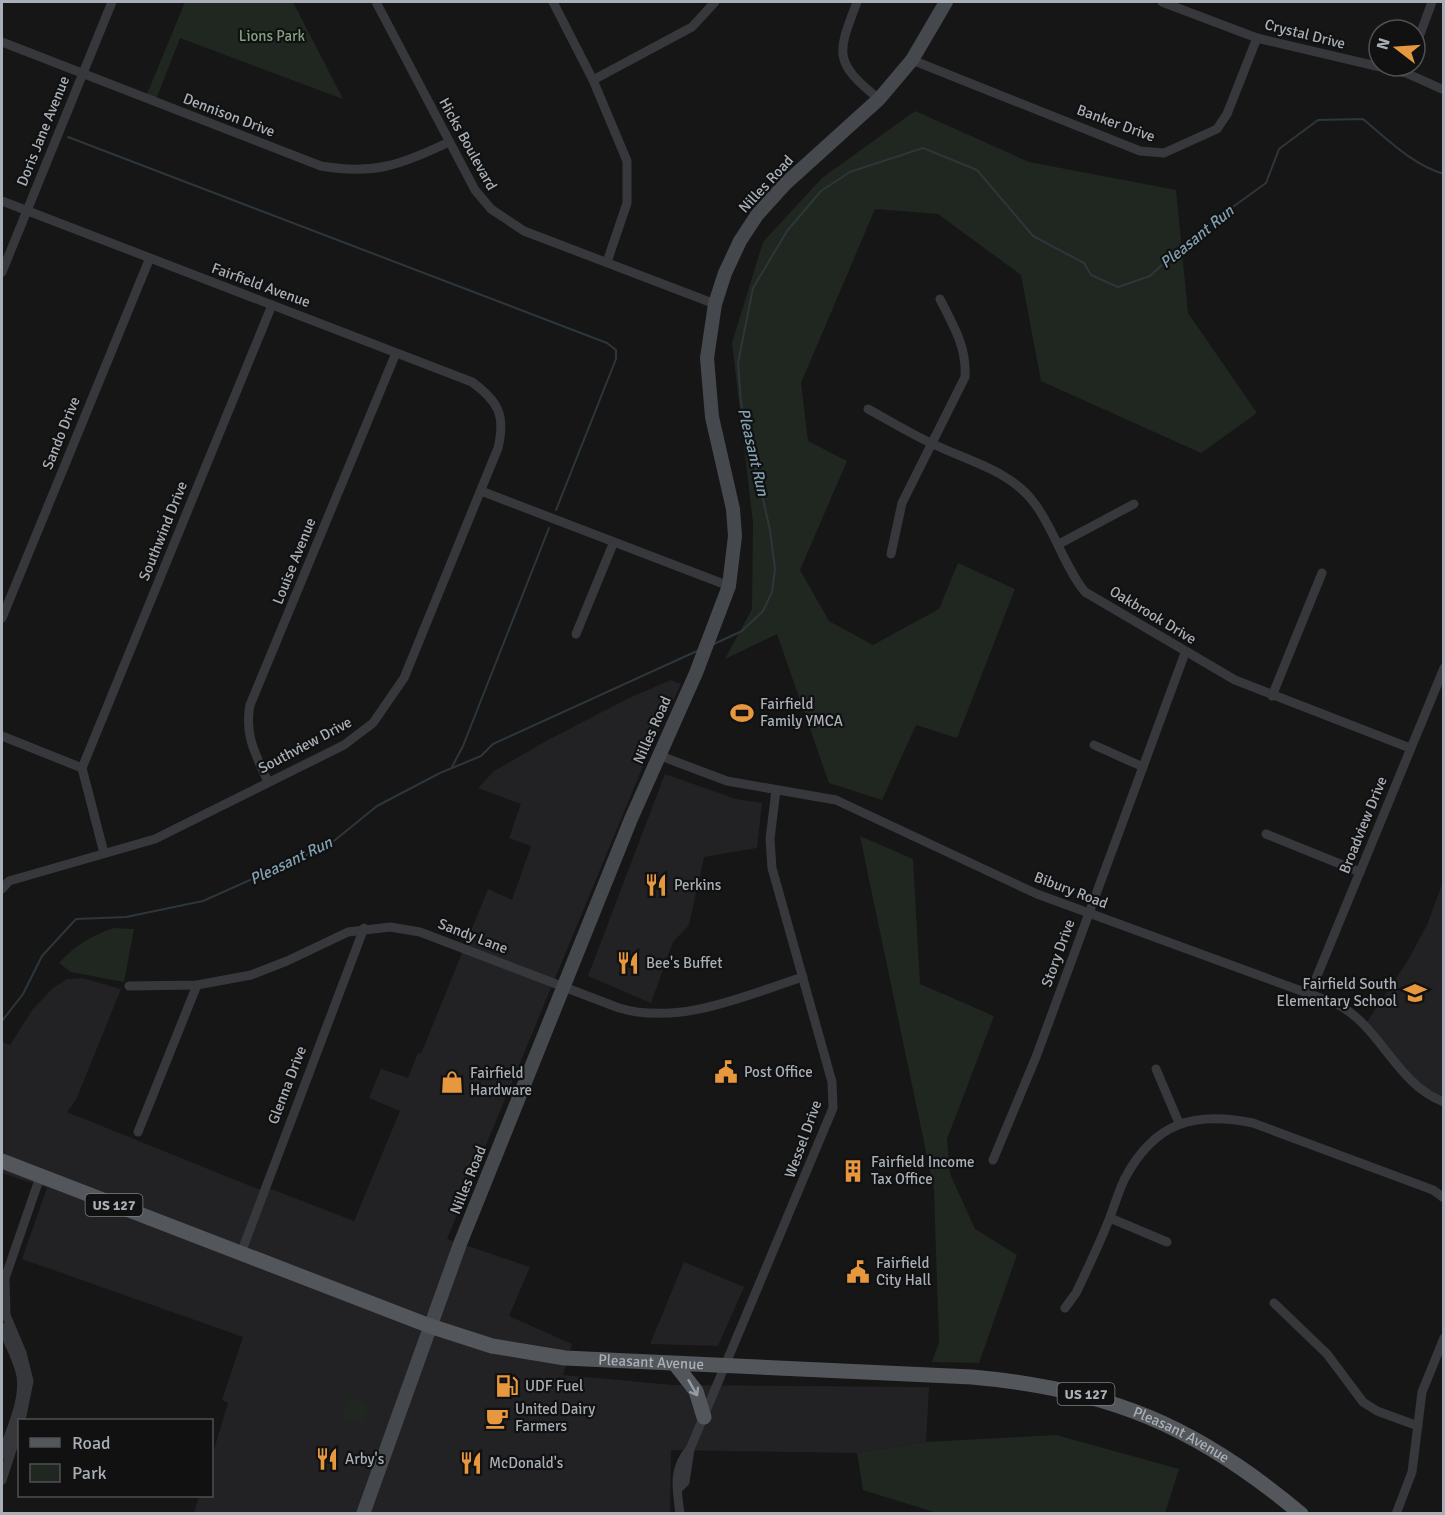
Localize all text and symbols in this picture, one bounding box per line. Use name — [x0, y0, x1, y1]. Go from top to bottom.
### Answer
street label: Crystal Drive — [1263, 15, 1347, 53]
north arrow — [1367, 18, 1427, 78]
park label: Lions Park — [239, 27, 306, 45]
text: N — [1372, 36, 1395, 52]
street label: Doris Jane Avenue — [13, 73, 73, 189]
street label: Dennison Drive — [180, 89, 278, 141]
street label: Hicks Boulevard — [435, 95, 501, 193]
street label: Banker Drive — [1074, 101, 1158, 145]
street label: Nilles Road — [735, 151, 797, 217]
water label: Pleasant Run — [1156, 200, 1239, 273]
street label: Fairfield Avenue — [209, 259, 313, 311]
street label: Sando Drive — [38, 394, 84, 472]
water label: Pleasant Run — [733, 406, 773, 499]
street label: Southwind Drive — [135, 479, 191, 583]
street label: Louise Avenue — [268, 515, 320, 607]
street label: Oakbrook Drive — [1106, 582, 1200, 648]
street label: Nilles Road — [629, 693, 675, 767]
place label: Fairfield Family YMCA — [760, 695, 843, 730]
sports icon: Fairfield Family YMCA — [729, 700, 755, 726]
street label: Southview Drive — [255, 713, 355, 777]
street label: Broadview Drive — [1335, 774, 1391, 876]
water label: Pleasant Run — [246, 832, 337, 890]
street label: Bibury Road — [1032, 868, 1110, 912]
restaurant icon: Perkins — [643, 872, 669, 898]
place label: Perkins — [674, 876, 722, 894]
street label: Sandy Lane — [436, 914, 510, 958]
street label: Story Drive — [1037, 917, 1079, 989]
restaurant icon: Bee's Buffet — [615, 950, 641, 976]
place label: Bee's Buffet — [646, 954, 723, 972]
place label: Fairfield South Elementary School — [1276, 975, 1397, 1010]
school or university icon: Fairfield South Elementary School — [1402, 980, 1428, 1006]
street label: Glenna Drive — [264, 1043, 310, 1127]
public building icon: Post Office — [713, 1059, 739, 1085]
place label: Post Office — [744, 1063, 813, 1081]
place label: Fairfield Hardware — [470, 1064, 532, 1099]
shop icon: Fairfield Hardware — [439, 1069, 465, 1095]
street label: Wessel Drive — [781, 1098, 825, 1180]
street label: Nilles Road — [446, 1143, 490, 1217]
place label: Fairfield Income Tax Office — [871, 1153, 975, 1188]
building icon: Fairfield Income Tax Office — [840, 1158, 866, 1184]
road number: US 127 — [86, 1194, 142, 1216]
place label: Fairfield City Hall — [876, 1254, 931, 1289]
public building icon: Fairfield City Hall — [845, 1259, 871, 1285]
street label: Pleasant Avenue — [598, 1351, 704, 1373]
fuel station icon: UDF Fuel — [494, 1373, 520, 1399]
place label: UDF Fuel — [525, 1377, 583, 1395]
one-way arrow — [687, 1380, 699, 1397]
road number: US 127 — [1058, 1383, 1114, 1405]
place label: United Dairy Farmers — [515, 1400, 595, 1435]
street label: Pleasant Avenue — [1131, 1403, 1233, 1467]
cafe icon: United Dairy Farmers — [484, 1405, 510, 1431]
legend — [18, 1419, 213, 1497]
text: Road — [72, 1432, 111, 1454]
restaurant icon: Arby's — [314, 1446, 340, 1472]
place label: Arby's — [345, 1450, 385, 1468]
restaurant icon: McDonald's — [458, 1450, 484, 1476]
place label: McDonald's — [489, 1454, 564, 1472]
text: Park — [72, 1462, 107, 1484]

